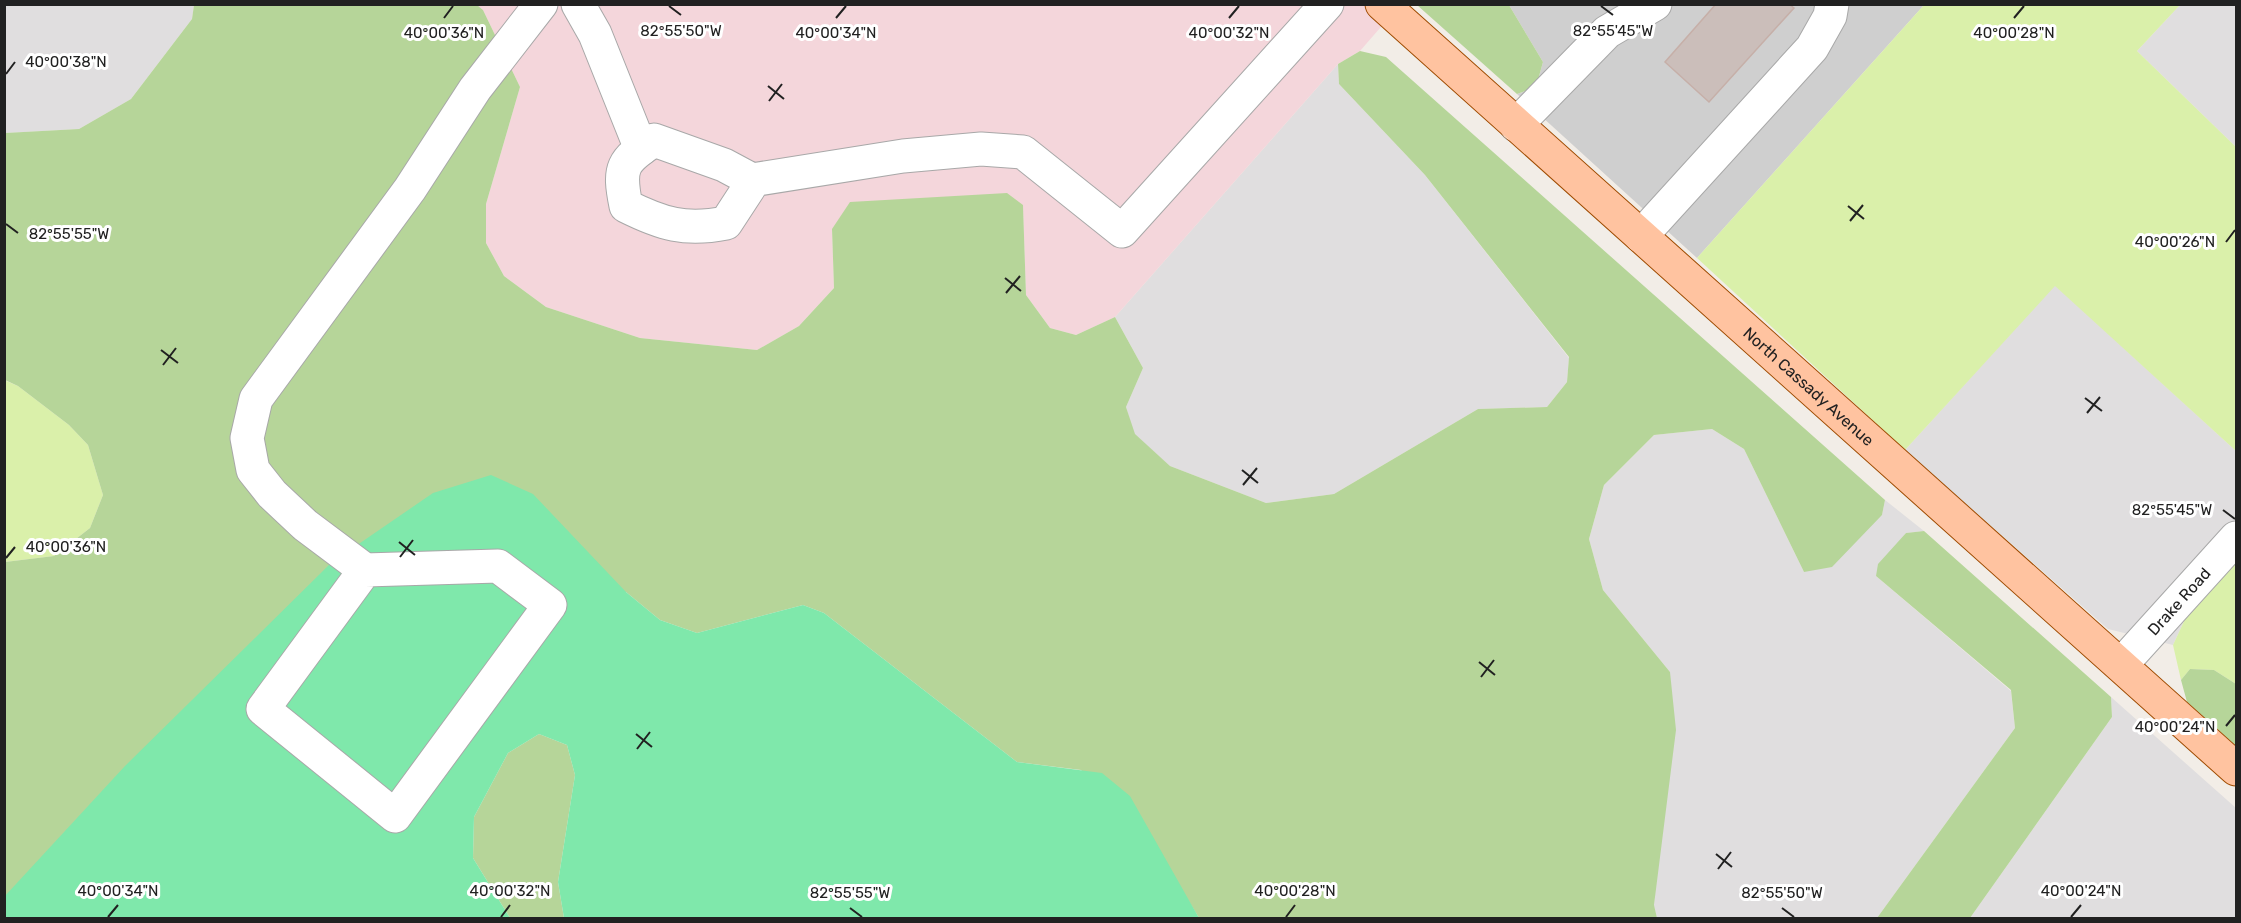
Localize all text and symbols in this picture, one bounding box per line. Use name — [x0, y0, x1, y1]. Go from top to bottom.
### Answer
text: 82°55'50"W — [640, 22, 722, 40]
text: 82°55'45"W — [1573, 22, 1653, 40]
text: 40°00'36"N — [404, 24, 484, 42]
text: 40°00'34"N — [795, 24, 877, 42]
text: 40°00'32"N — [1189, 24, 1269, 42]
text: 40°00'28"N — [1973, 24, 2055, 42]
text: 40°00'38"N — [25, 53, 107, 71]
text: 82°55'55"W — [29, 225, 109, 243]
text: 40°00'26"N — [2135, 233, 2215, 251]
street label: North Cassady Avenue — [1740, 323, 1878, 450]
text: 82°55'45"W — [2132, 501, 2212, 519]
text: 40°00'36"N — [26, 538, 106, 556]
street label: Drake Road — [2143, 564, 2214, 639]
text: 40°00'24"N — [2135, 718, 2215, 736]
text: 40°00'34"N — [77, 882, 159, 900]
text: 40°00'32"N — [470, 882, 550, 900]
text: 40°00'28"N — [1254, 882, 1336, 900]
text: 40°00'24"N — [2041, 882, 2121, 900]
text: 82°55'55"W — [810, 884, 890, 902]
text: 82°55'50"W — [1741, 884, 1823, 902]

